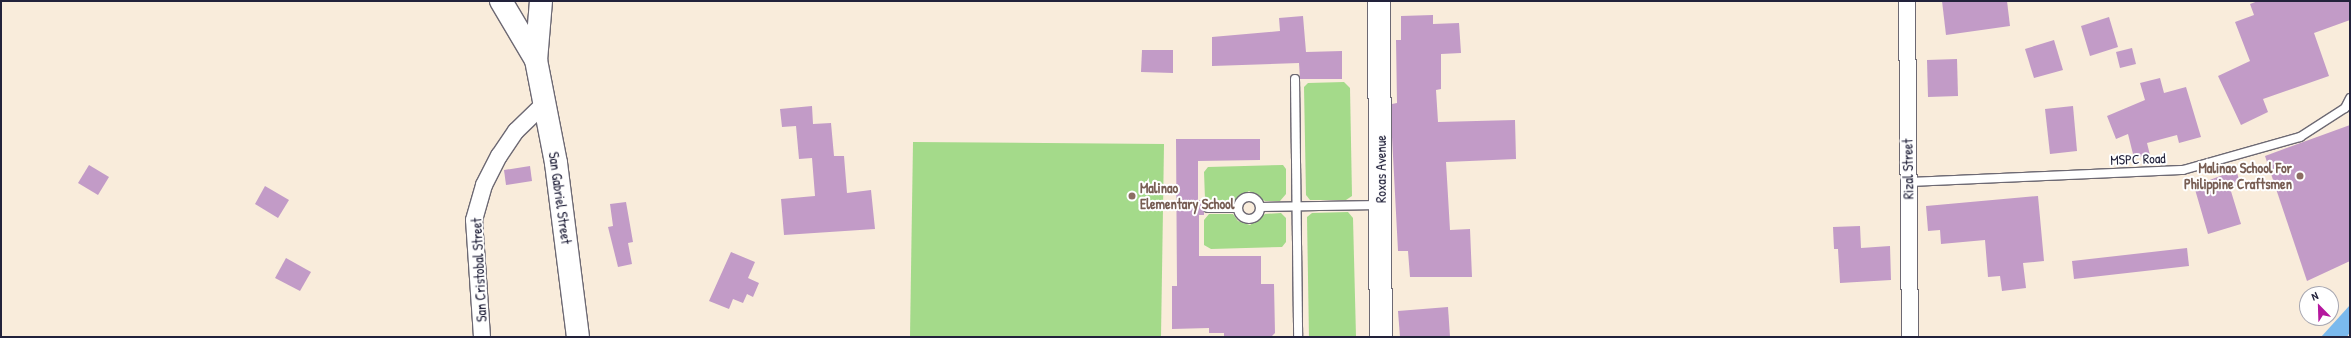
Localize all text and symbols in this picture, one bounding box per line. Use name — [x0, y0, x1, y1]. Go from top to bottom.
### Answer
street label: Roxas Avenue — [1373, 135, 1389, 203]
street label: Rizal Street — [1899, 139, 1917, 199]
street label: MSPC Road — [2110, 150, 2166, 168]
street label: San Gabriel Street — [545, 151, 575, 245]
place label: Malinao School For Philippine Craftsmen — [2184, 160, 2292, 192]
marker: Malinao School For Philippine Craftsmen — [2295, 171, 2305, 181]
place label: Malinao Elementary School — [1140, 180, 1234, 212]
marker: Malinao Elementary School — [1127, 191, 1137, 201]
street label: San Cristobal Street — [468, 217, 490, 323]
north arrow — [2299, 286, 2339, 326]
text: N — [2309, 288, 2320, 303]

